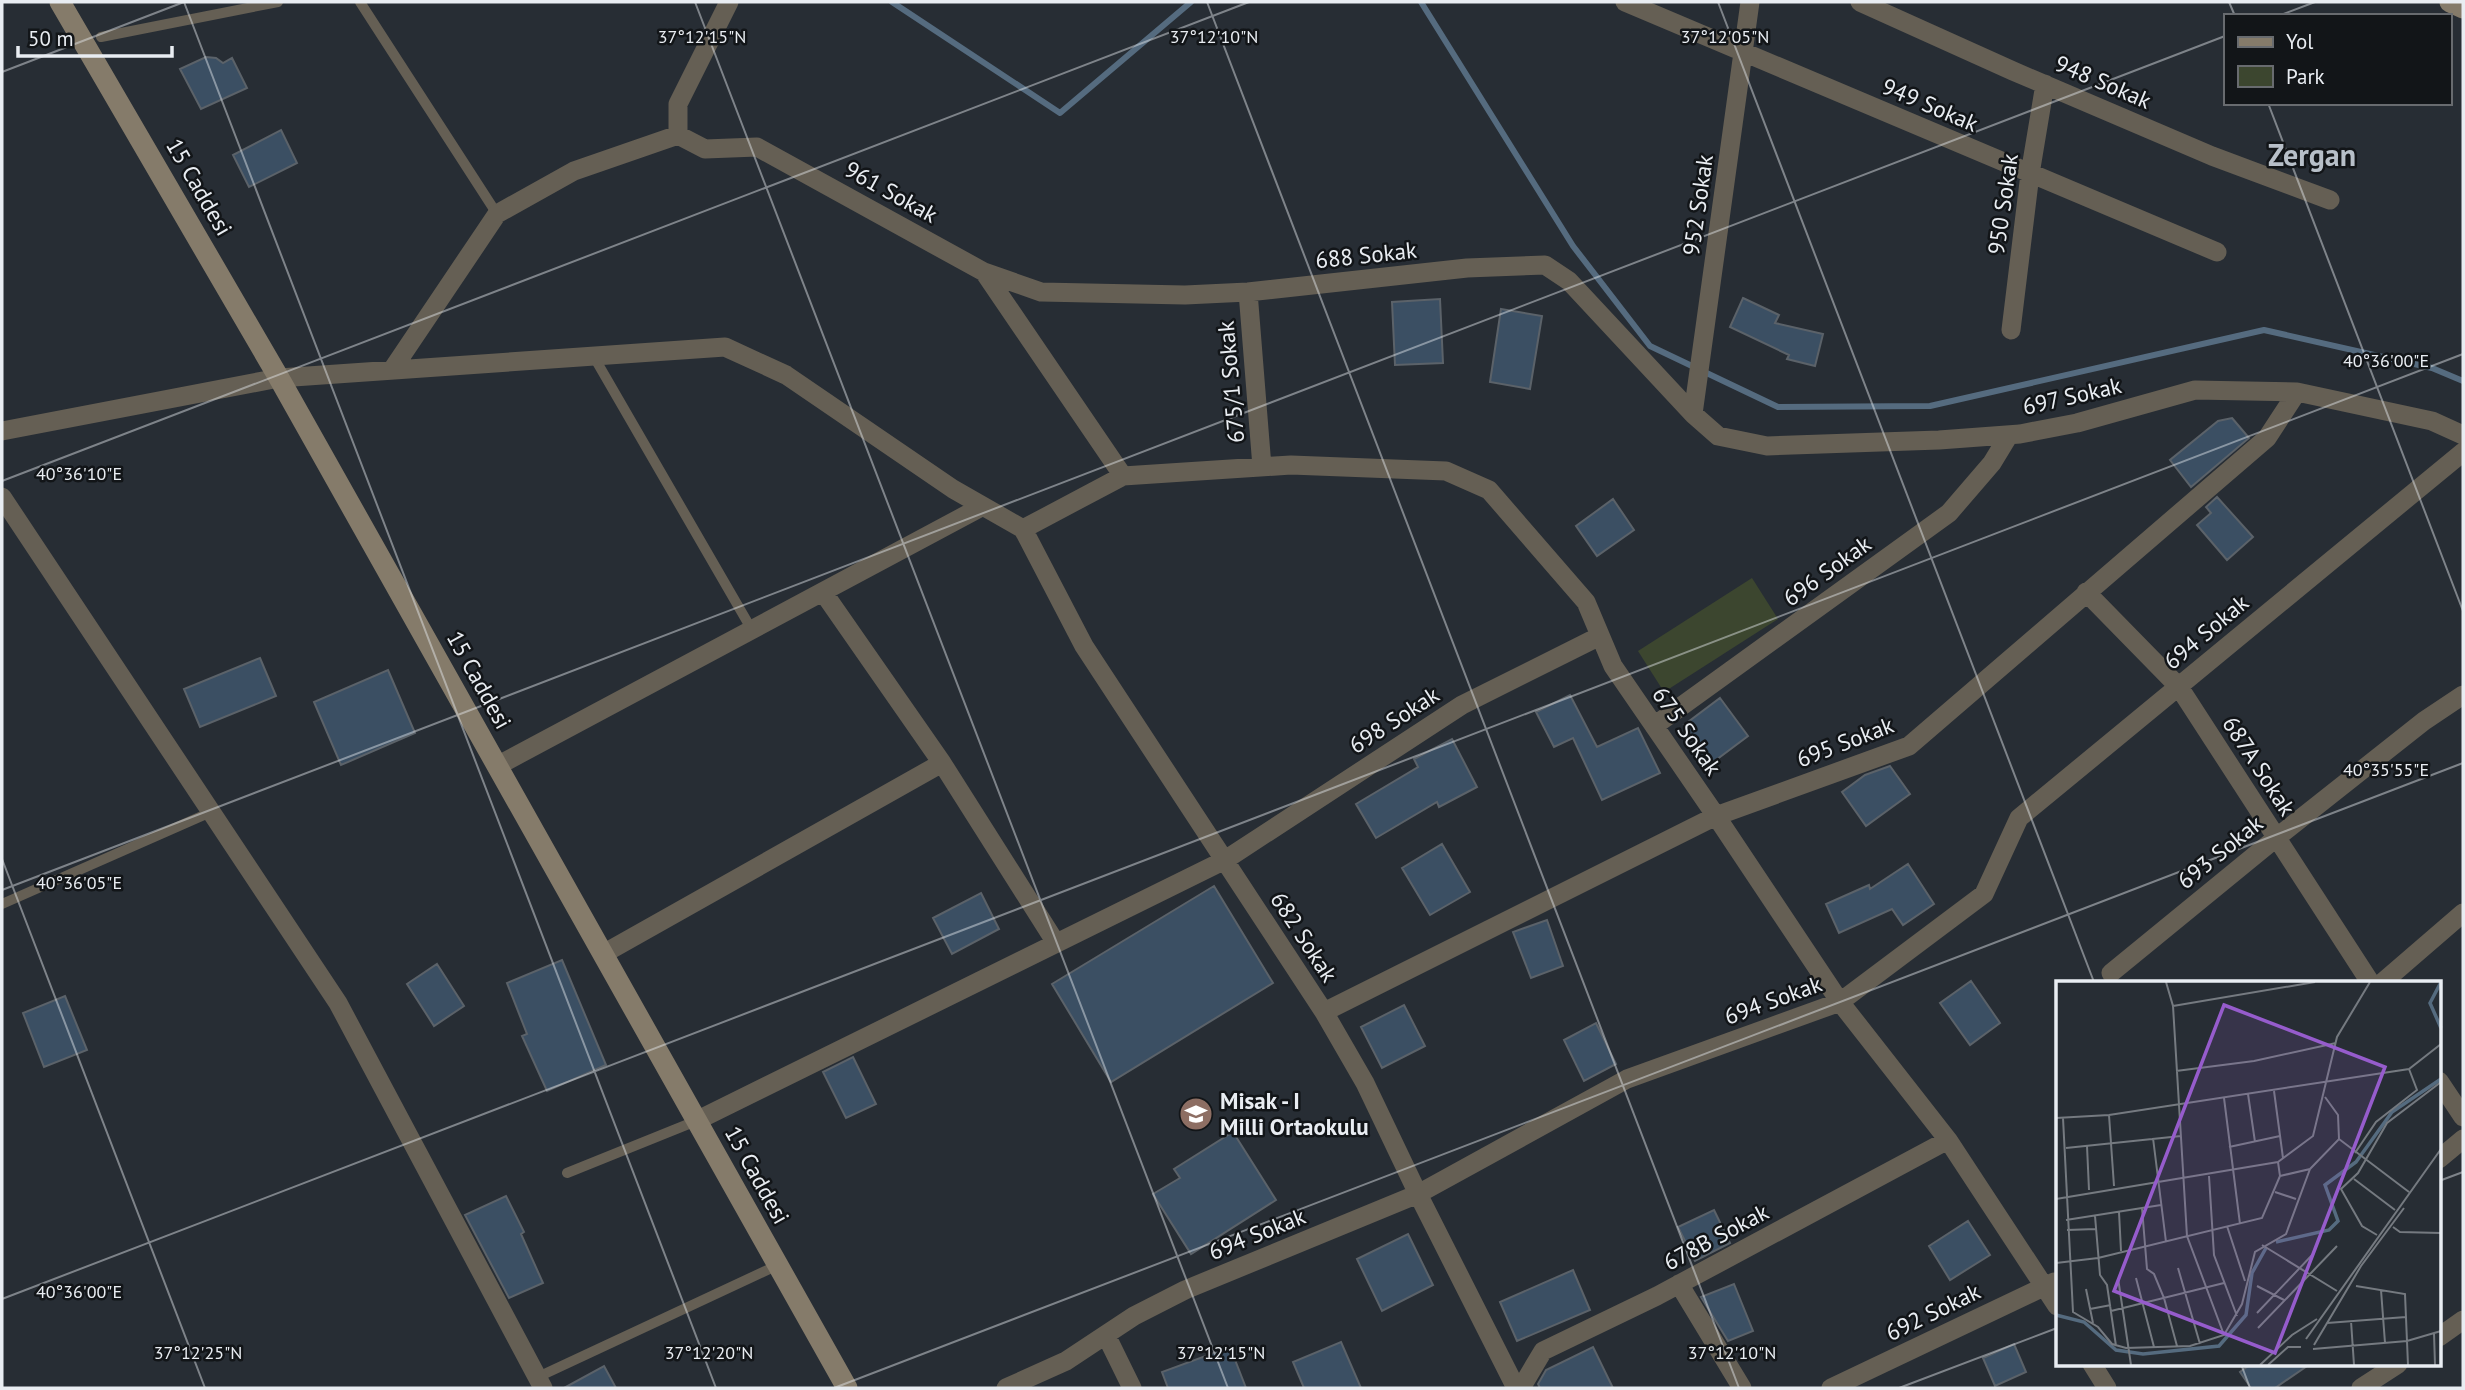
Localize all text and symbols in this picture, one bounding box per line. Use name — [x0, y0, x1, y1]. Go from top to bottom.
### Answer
scale bar — [18, 14, 172, 58]
legend — [2224, 14, 2451, 105]
text: 50 m — [28, 25, 74, 52]
text: 37°12'15"N — [658, 25, 746, 48]
text: 37°12'10"N — [1170, 25, 1258, 48]
text: 37°12'05"N — [1681, 25, 1769, 48]
text: Yol — [2286, 28, 2313, 55]
street label: 948 Sokak — [2051, 48, 2156, 115]
text: Park — [2286, 63, 2325, 90]
street label: 949 Sokak — [1878, 71, 1983, 138]
street label: 15 Caddesi — [160, 133, 239, 241]
district label: Zergan — [2268, 135, 2356, 174]
street label: 950 Sokak — [1981, 152, 2024, 256]
street label: 952 Sokak — [1676, 153, 1719, 257]
street label: 961 Sokak — [840, 154, 943, 229]
street label: 688 Sokak — [1314, 235, 1418, 274]
street label: 675/1 Sokak — [1211, 320, 1250, 444]
text: 40°36'00"E — [2343, 349, 2429, 372]
street label: 697 Sokak — [2020, 370, 2124, 421]
text: 40°36'10"E — [36, 462, 122, 485]
street label: 696 Sokak — [1777, 529, 1876, 612]
street label: 694 Sokak — [2157, 588, 2254, 675]
street label: 15 Caddesi — [441, 626, 518, 734]
street label: 698 Sokak — [1343, 680, 1444, 759]
street label: 675 Sokak — [1646, 681, 1728, 781]
street label: 695 Sokak — [1792, 710, 1898, 773]
street label: 687A Sokak — [2217, 710, 2302, 821]
text: 40°35'55"E — [2343, 758, 2429, 781]
street label: 693 Sokak — [2171, 808, 2268, 895]
text: 40°36'05"E — [36, 871, 122, 894]
street label: 682 Sokak — [1265, 886, 1344, 987]
street label: 694 Sokak — [1720, 969, 1826, 1031]
inset map — [2056, 981, 2440, 1366]
place label: Misak - I Milli Ortaokulu — [1220, 1086, 1369, 1141]
school or university icon: Misak - I Milli Ortaokulu — [1177, 1095, 1215, 1133]
street label: 15 Caddesi — [719, 1121, 796, 1229]
street label: 678B Sokak — [1658, 1197, 1773, 1276]
street label: 694 Sokak — [1204, 1201, 1309, 1266]
street label: 692 Sokak — [1881, 1276, 1985, 1347]
text: 40°36'00"E — [36, 1280, 122, 1303]
text: 37°12'25"N — [154, 1341, 242, 1364]
text: 37°12'20"N — [665, 1341, 753, 1364]
text: 37°12'15"N — [1177, 1341, 1265, 1364]
text: 37°12'10"N — [1688, 1341, 1776, 1364]

